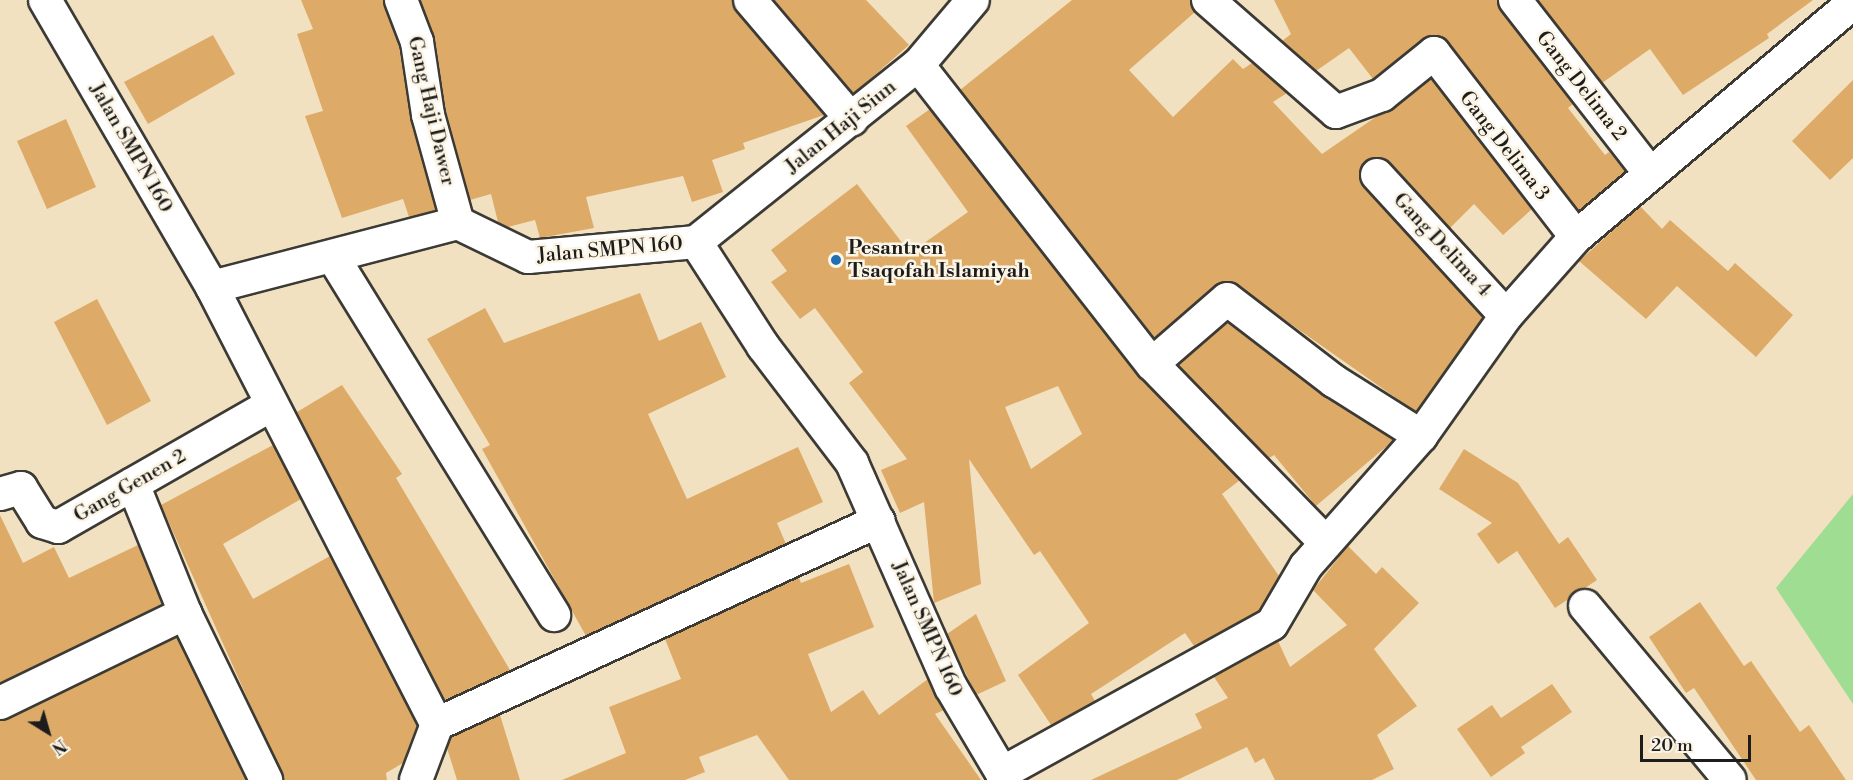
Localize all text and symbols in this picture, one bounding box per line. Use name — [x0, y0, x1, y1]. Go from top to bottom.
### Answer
street label: Gang Delima 2 — [1531, 26, 1631, 146]
street label: Gang Haji Dawer — [402, 34, 460, 188]
street label: Jalan Haji Siun — [781, 75, 901, 179]
street label: Jalan SMPN 160 — [84, 79, 178, 217]
street label: Gang Delima 3 — [1454, 87, 1554, 205]
street label: Gang Delima 4 — [1388, 188, 1496, 302]
street label: Jalan SMPN 160 — [536, 232, 684, 268]
place label: Pesantren Tsaqofah Islamiyah — [848, 237, 1030, 284]
marker: Pesantren Tsaqofah Islamiyah — [829, 253, 843, 267]
street label: Gang Genen 2 — [70, 444, 190, 528]
street label: Jalan SMPN 160 — [886, 558, 968, 700]
north arrow — [18, 702, 78, 762]
scale bar — [1643, 723, 1754, 761]
text: 20 m — [1651, 734, 1693, 757]
text: N — [48, 735, 70, 758]

